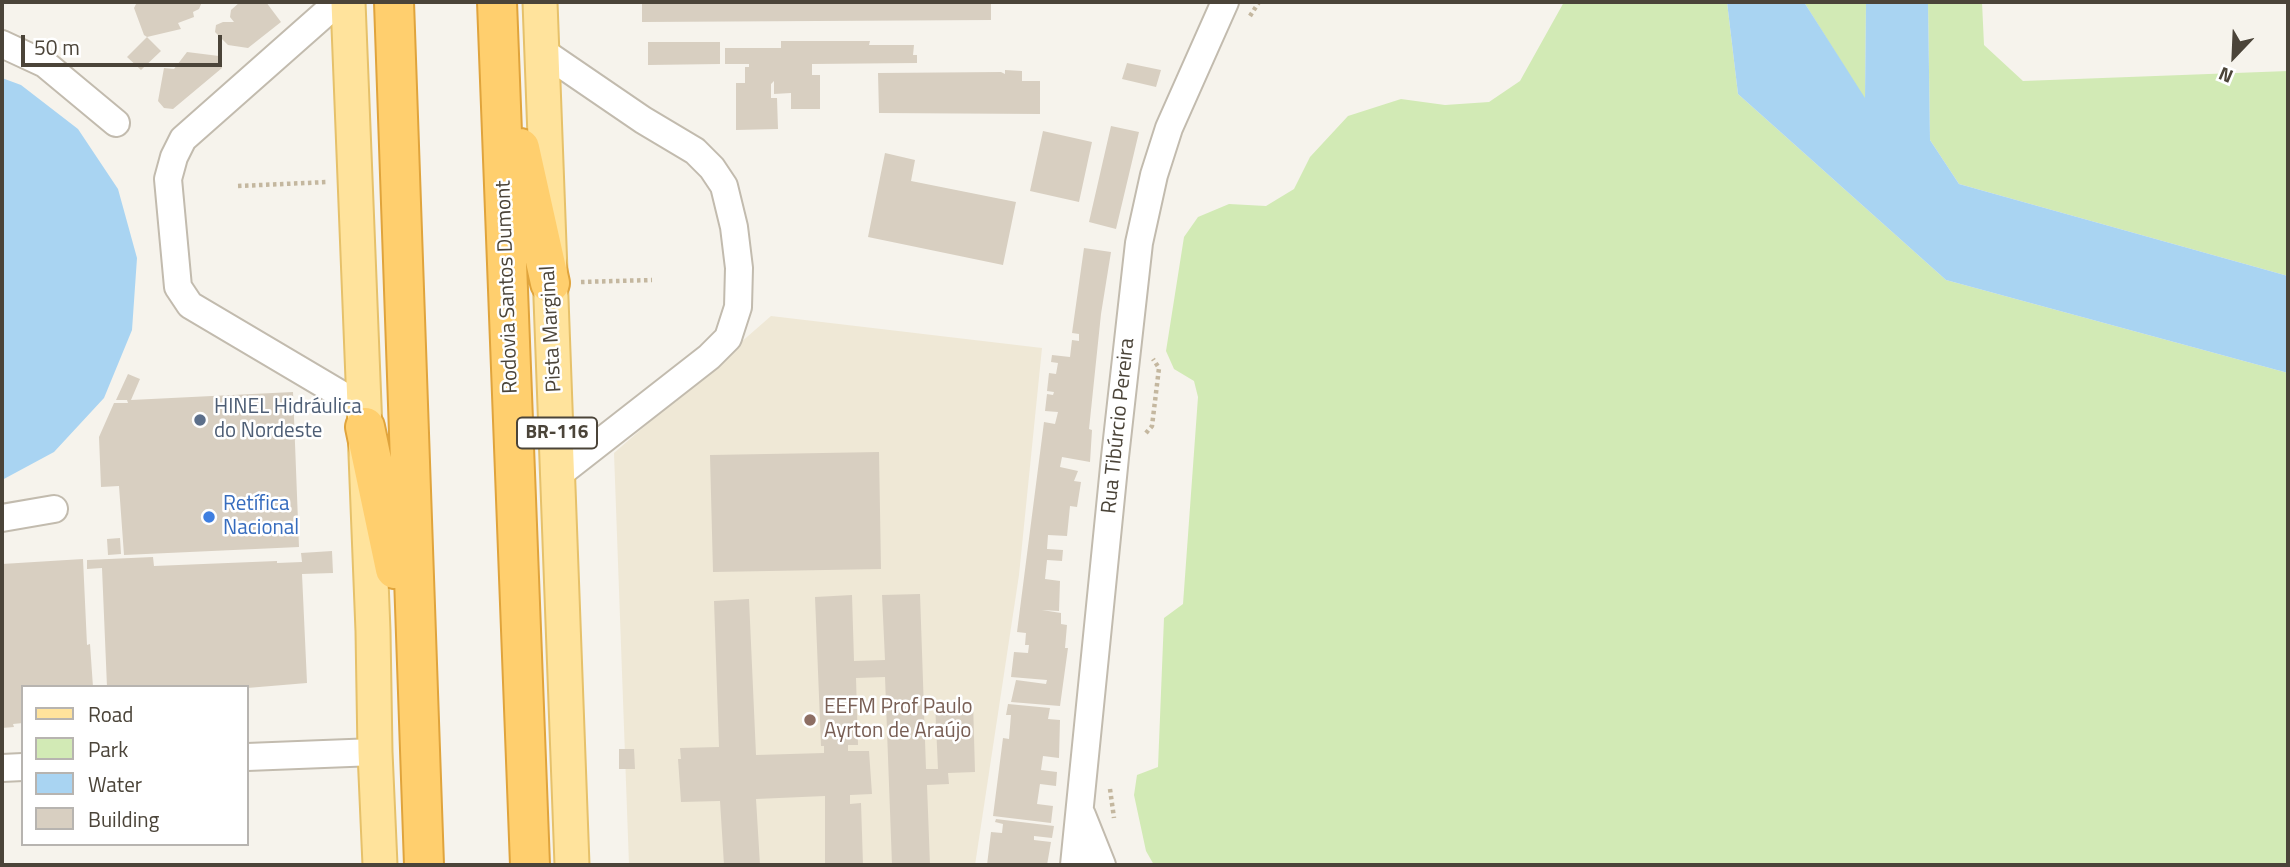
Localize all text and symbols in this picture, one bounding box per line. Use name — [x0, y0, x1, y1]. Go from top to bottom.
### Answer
scale bar — [24, 21, 226, 65]
north arrow — [2199, 21, 2269, 91]
text: 50 m — [34, 31, 80, 63]
text: N — [2214, 60, 2237, 92]
street label: Rodovia Santos Dumont — [492, 180, 524, 394]
street label: Pista Marginal — [536, 265, 568, 393]
street label: Rua Tibúrcio Pereira — [1097, 337, 1141, 515]
place label: HINEL Hidráulica do Nordeste — [214, 395, 362, 445]
marker: HINEL Hidráulica do Nordeste — [192, 412, 208, 428]
road number: BR-116 — [517, 418, 597, 448]
place label: Retífica Nacional — [223, 492, 299, 542]
marker: Retífica Nacional — [201, 509, 217, 525]
legend — [21, 685, 248, 846]
place label: EEFM Prof Paulo Ayrton de Araújo — [824, 695, 973, 745]
text: Road — [88, 698, 133, 730]
marker: EEFM Prof Paulo Ayrton de Araújo — [802, 712, 818, 728]
text: Park — [88, 733, 128, 765]
text: Water — [88, 768, 142, 800]
text: Building — [88, 803, 159, 835]

